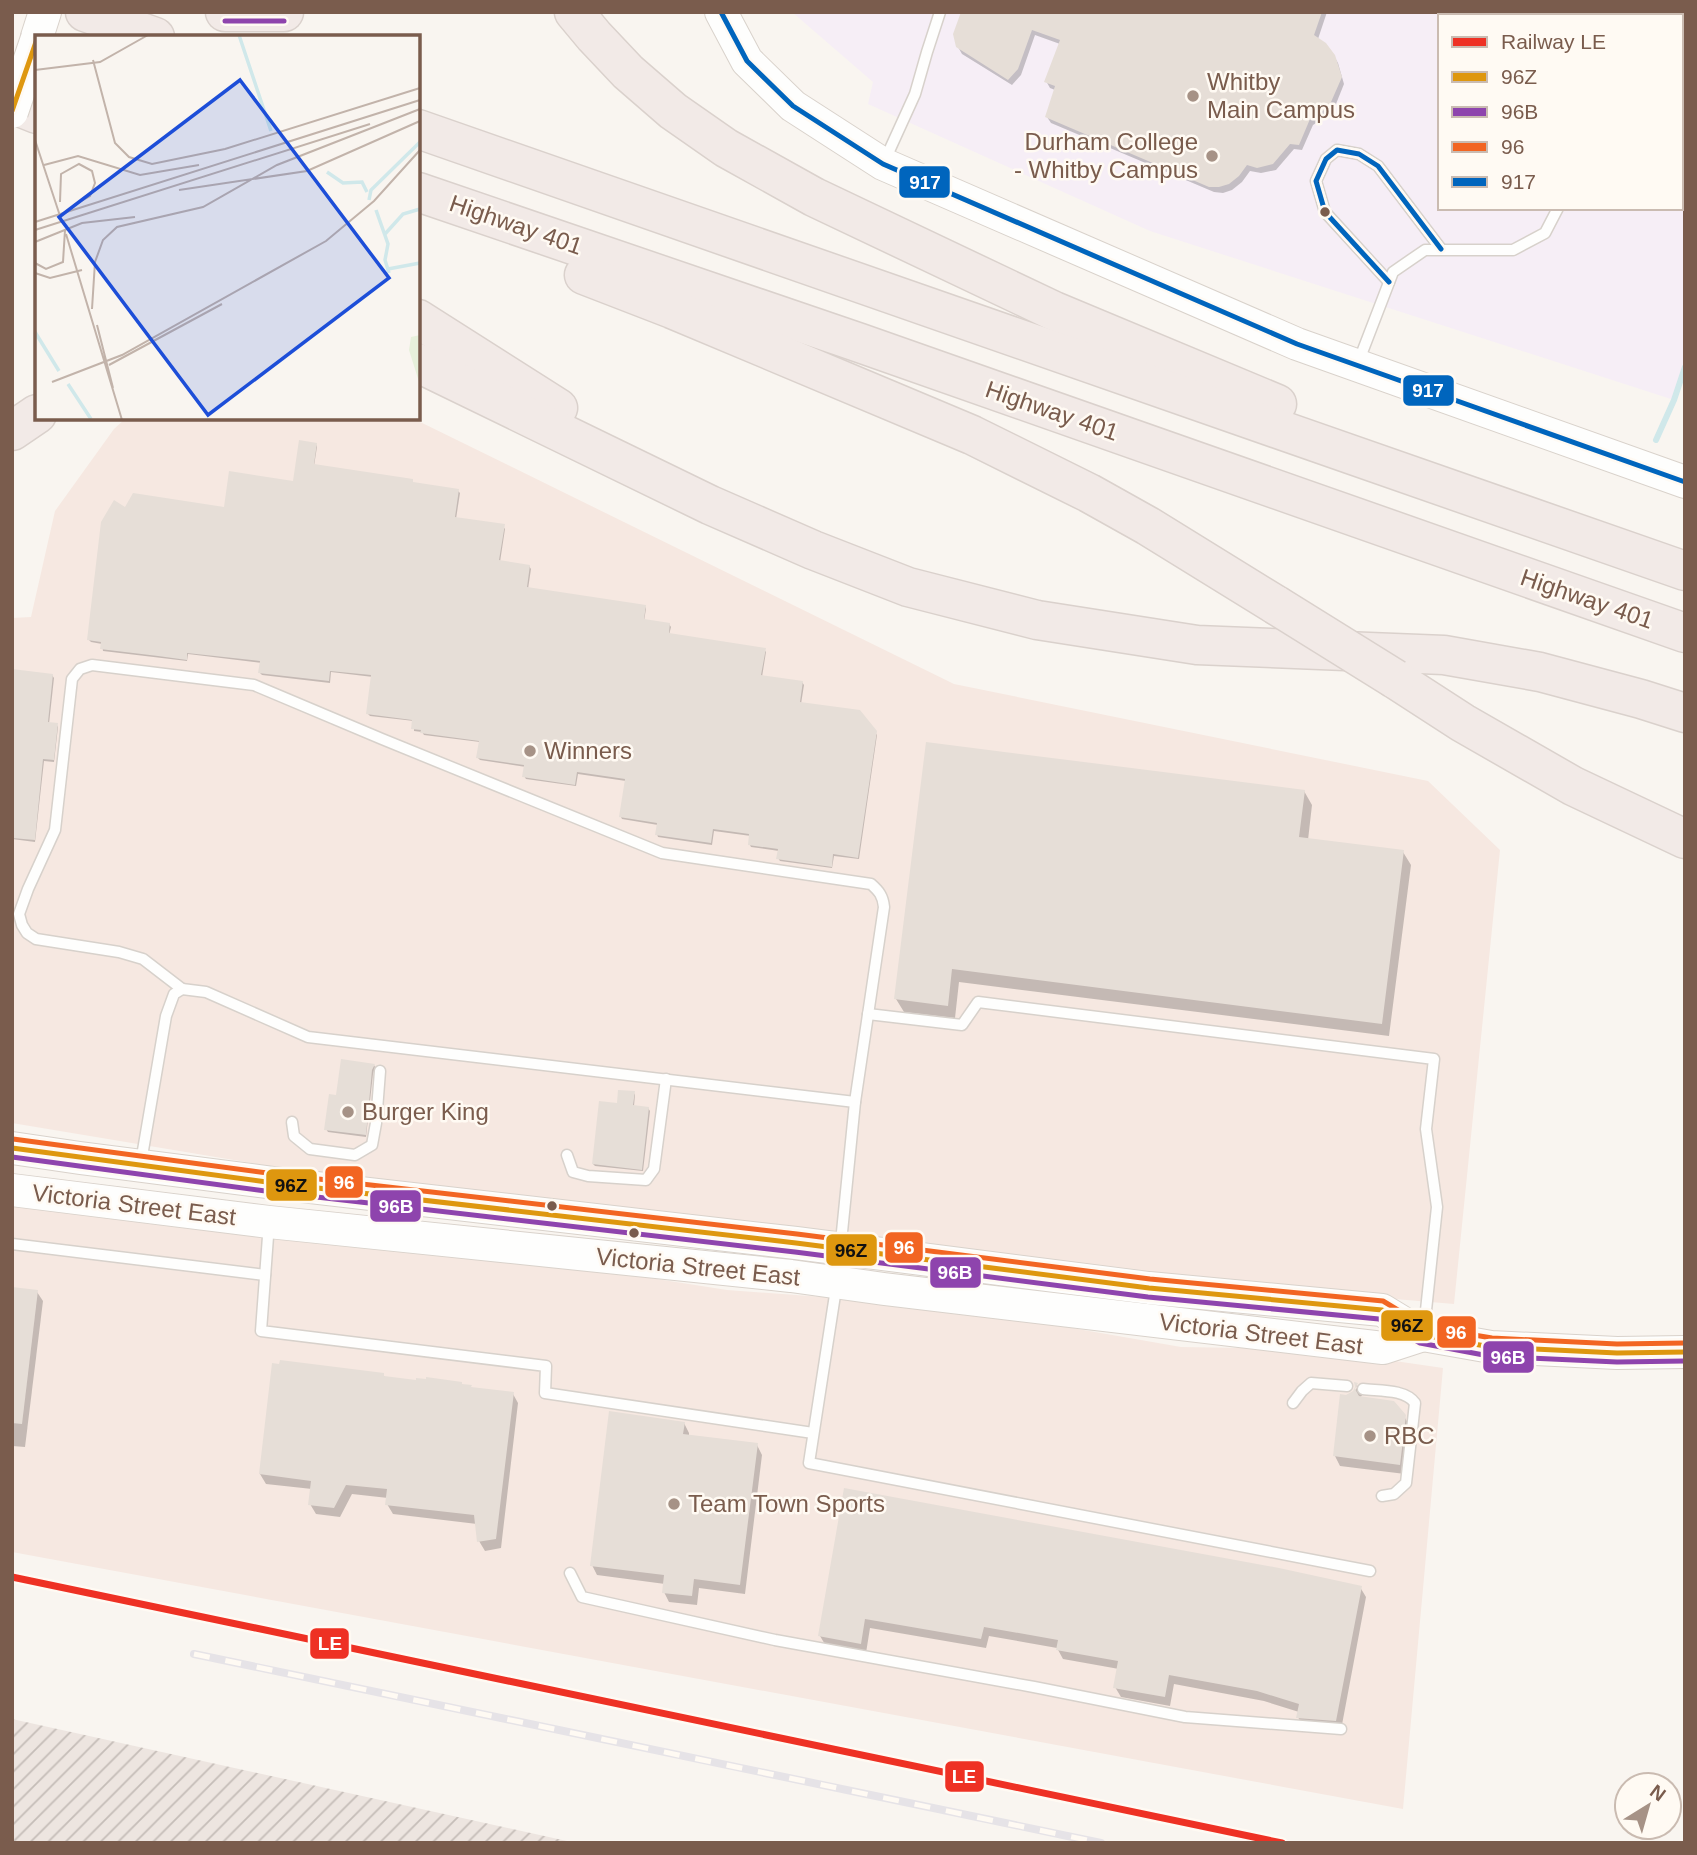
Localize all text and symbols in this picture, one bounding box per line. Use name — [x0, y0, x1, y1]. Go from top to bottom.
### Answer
legend — [1438, 14, 1683, 210]
text: Railway LE — [1501, 30, 1606, 53]
inset map — [35, 35, 420, 420]
text: 96Z — [1501, 65, 1537, 88]
place label: Whitby Main Campus — [1207, 68, 1355, 123]
marker: Whitby Main Campus — [1185, 88, 1201, 104]
text: 96B — [1501, 100, 1538, 123]
place label: Durham College - Whitby Campus — [1014, 128, 1198, 183]
text: 96 — [1501, 135, 1524, 158]
marker: Durham College - Whitby Campus — [1204, 148, 1220, 164]
line badge: 917 — [898, 165, 951, 199]
text: 917 — [1501, 170, 1536, 193]
text: 917 — [909, 172, 941, 193]
street label: Highway 401 — [446, 189, 586, 260]
unlabelled marker — [1318, 205, 1332, 219]
line badge: 917 — [1402, 374, 1455, 407]
street label: Highway 401 — [982, 375, 1122, 446]
text: 917 — [1412, 380, 1444, 401]
street label: Highway 401 — [1517, 563, 1657, 634]
place label: Winners — [544, 737, 632, 764]
marker: Winners — [522, 743, 538, 759]
place label: Burger King — [362, 1098, 489, 1125]
marker: Burger King — [340, 1104, 356, 1120]
line badge: 96 — [324, 1165, 364, 1199]
line badge: 96Z — [265, 1168, 318, 1202]
text: 96 — [333, 1172, 355, 1193]
text: 96Z — [275, 1175, 308, 1196]
street label: Victoria Street East — [31, 1179, 238, 1230]
line badge: 96B — [369, 1189, 422, 1223]
text: 96B — [379, 1196, 413, 1217]
unlabelled marker — [545, 1199, 559, 1213]
unlabelled marker — [627, 1226, 641, 1240]
line badge: 96 — [884, 1231, 924, 1264]
line badge: 96Z — [825, 1233, 878, 1267]
text: 96 — [893, 1237, 915, 1258]
text: 96Z — [835, 1240, 868, 1261]
street label: Victoria Street East — [595, 1242, 802, 1291]
line badge: 96B — [929, 1256, 982, 1289]
text: 96B — [938, 1262, 972, 1283]
street label: Victoria Street East — [1158, 1308, 1365, 1359]
line badge: 96Z — [1380, 1309, 1434, 1342]
text: 96Z — [1391, 1315, 1424, 1336]
line badge: 96 — [1436, 1315, 1477, 1349]
text: 96 — [1445, 1322, 1467, 1343]
line badge: 96B — [1482, 1340, 1535, 1374]
text: 96B — [1491, 1347, 1525, 1368]
place label: RBC — [1384, 1422, 1435, 1449]
marker: RBC — [1362, 1428, 1378, 1444]
place label: Team Town Sports — [688, 1490, 885, 1517]
marker: Team Town Sports — [666, 1496, 682, 1512]
line badge: LE — [309, 1627, 350, 1660]
text: LE — [318, 1633, 342, 1654]
line badge: LE — [944, 1760, 985, 1793]
text: LE — [952, 1766, 976, 1787]
north arrow — [1613, 1771, 1683, 1841]
text: N — [1646, 1780, 1670, 1805]

